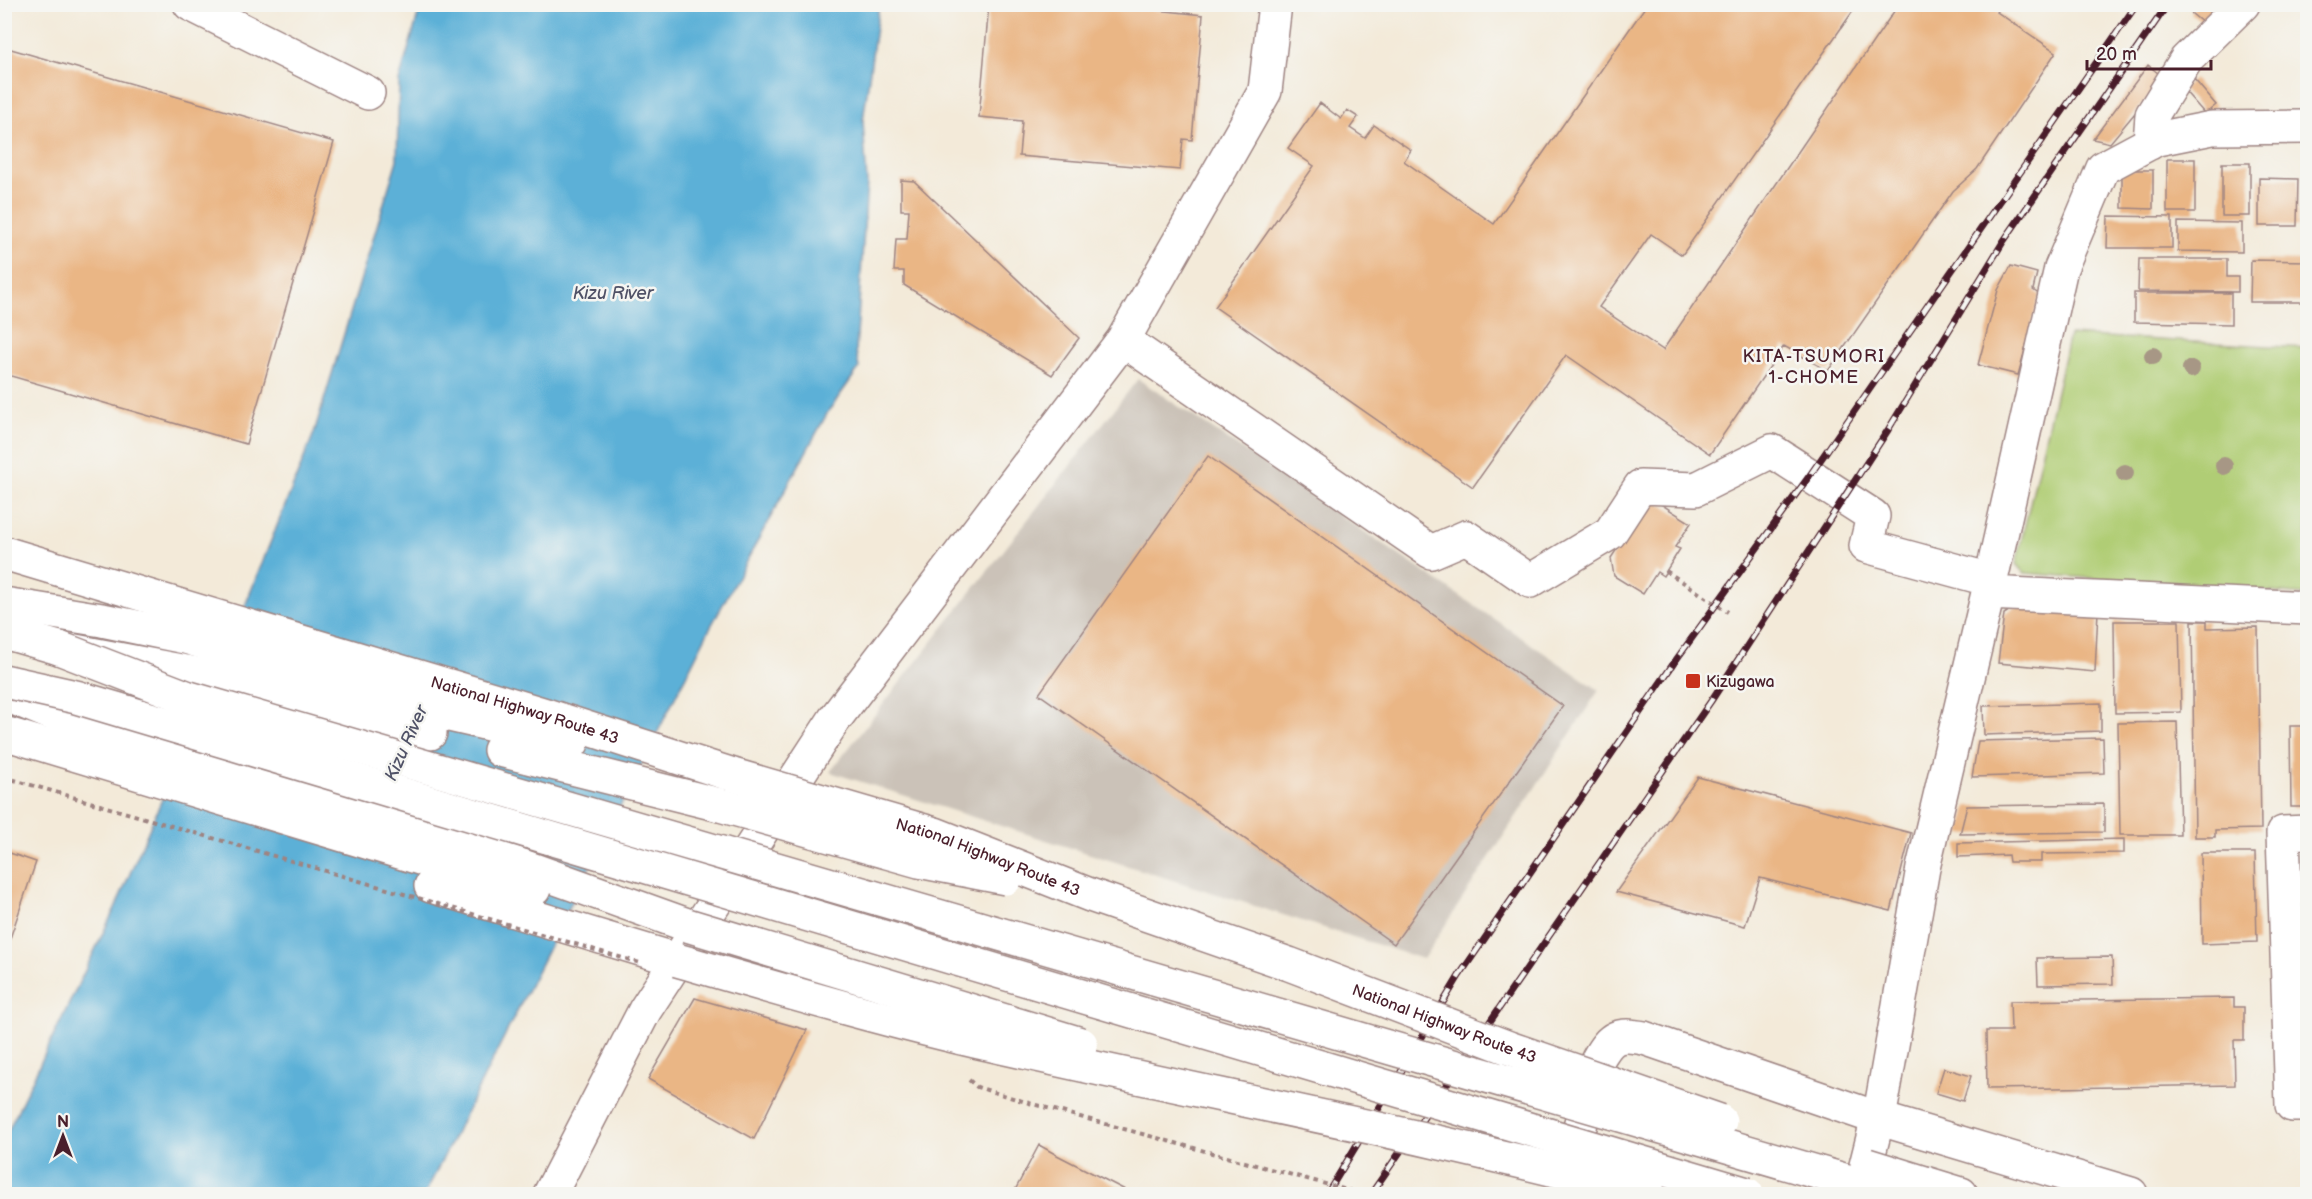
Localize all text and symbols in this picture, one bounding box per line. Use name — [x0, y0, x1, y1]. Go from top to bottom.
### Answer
scale bar — [2087, 33, 2212, 71]
text: 20 m — [2096, 44, 2137, 65]
water label: Kizu River — [573, 283, 655, 304]
district label: KITA-TSUMORI 1-CHOME — [1743, 346, 1885, 388]
marker: Kizugawa — [1684, 672, 1702, 690]
street label: National Highway Route 43 — [428, 673, 621, 749]
place label: Kizugawa — [1706, 673, 1775, 692]
water label: Kizu River — [380, 701, 433, 784]
street label: National Highway Route 43 — [893, 815, 1083, 901]
street label: National Highway Route 43 — [1349, 981, 1539, 1068]
north arrow — [33, 1106, 93, 1166]
text: N — [57, 1113, 69, 1132]

